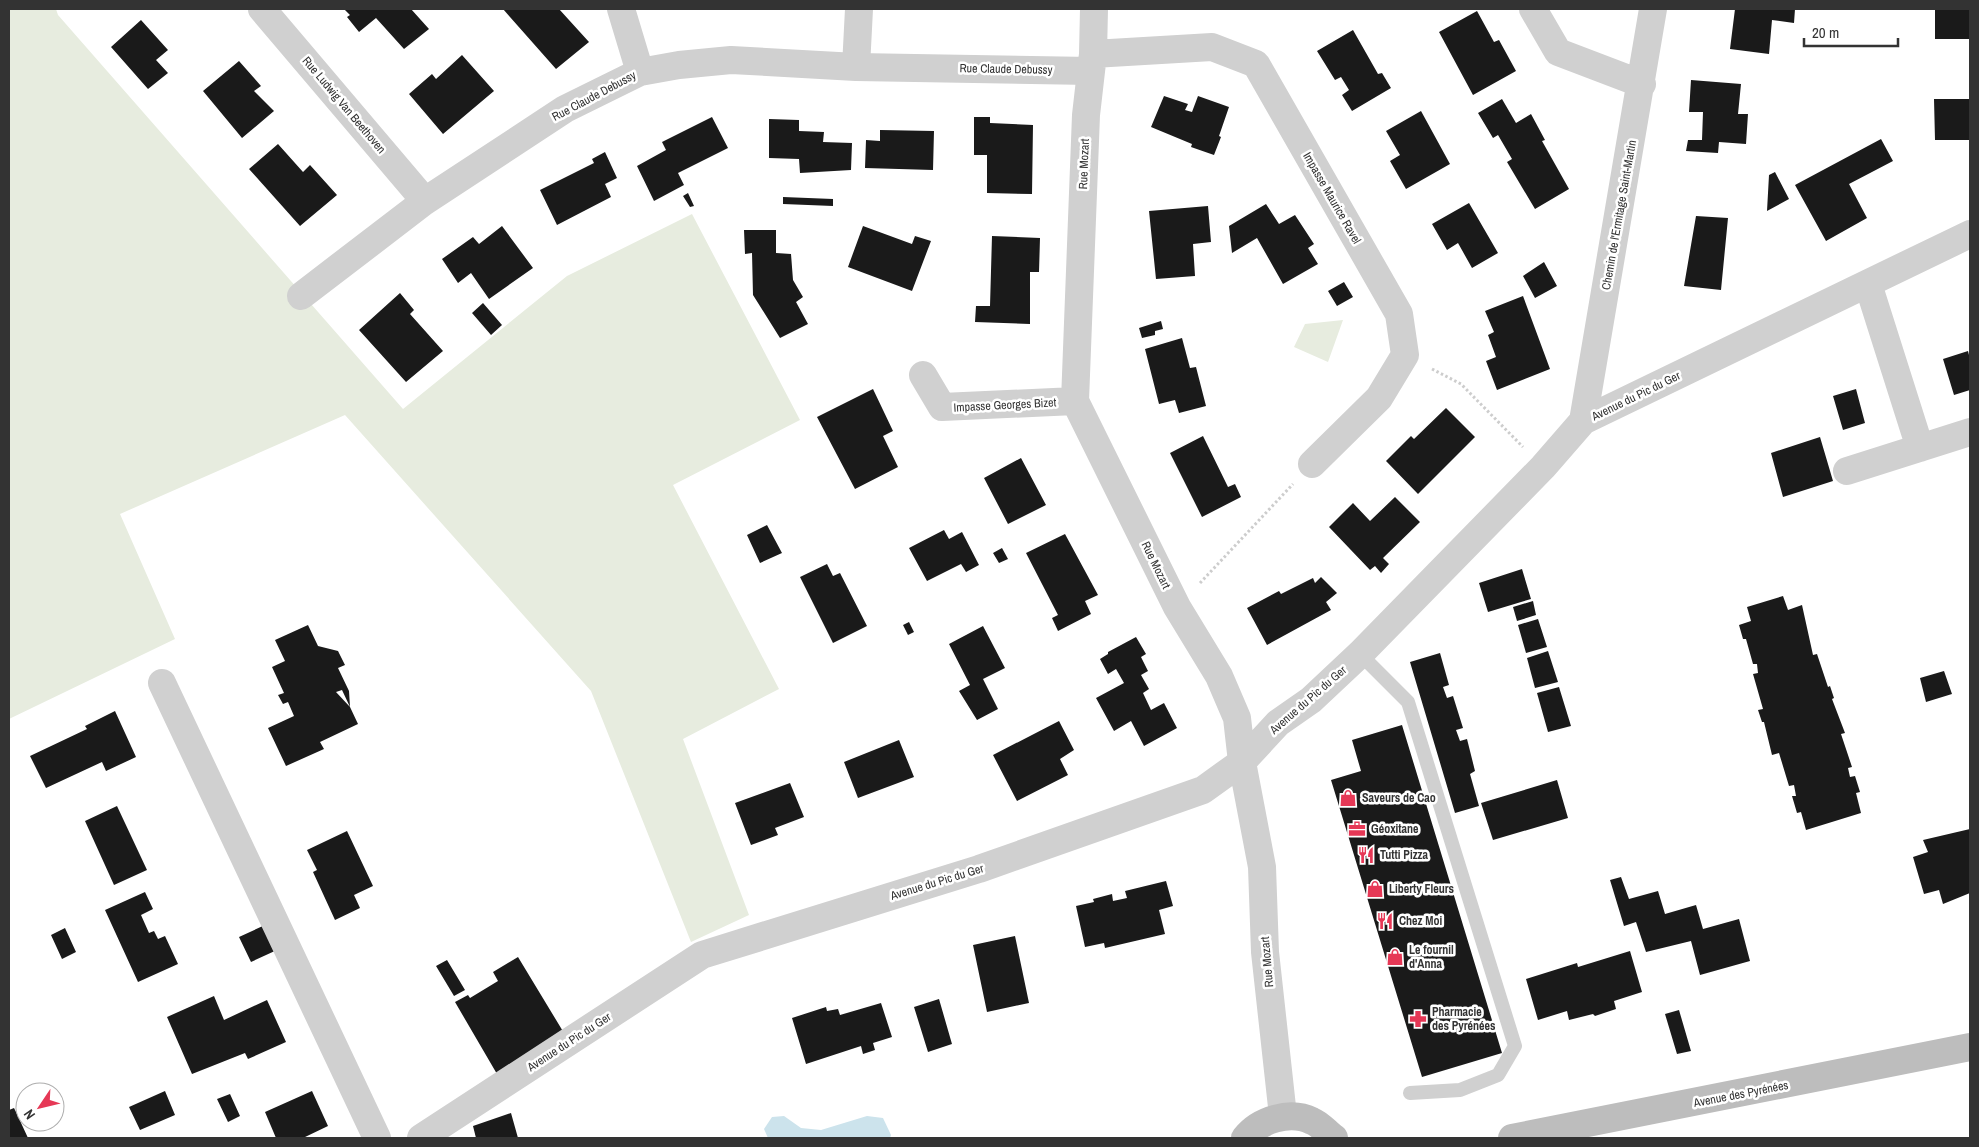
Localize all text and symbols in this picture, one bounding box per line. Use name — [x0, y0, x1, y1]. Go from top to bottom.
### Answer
scale bar — [1804, 15, 1898, 47]
text: 20 m — [1812, 22, 1839, 43]
street label: Rue Ludwig Van Beethoven — [299, 53, 389, 157]
street label: Rue Claude Debussy — [959, 60, 1053, 78]
street label: Rue Claude Debussy — [549, 67, 639, 125]
street label: Rue Mozart — [1075, 138, 1093, 190]
street label: Chemin de l'Ermitage Saint-Martin — [1598, 139, 1640, 291]
street label: Impasse Maurice Ravel — [1299, 149, 1365, 247]
street label: Avenue du Pic du Ger — [1588, 367, 1684, 425]
street label: Impasse Georges Bizet — [953, 394, 1057, 416]
street label: Rue Mozart — [1138, 539, 1174, 592]
street label: Avenue du Pic du Ger — [1266, 662, 1350, 738]
shop icon: Saveurs de Cao — [1338, 788, 1358, 808]
place label: Saveurs de Cao — [1362, 790, 1436, 806]
office icon: Géoxitane — [1347, 819, 1367, 839]
place label: Géoxitane — [1371, 821, 1419, 837]
restaurant icon: Tutti Pizza — [1356, 845, 1376, 865]
place label: Tutti Pizza — [1380, 847, 1428, 863]
street label: Avenue du Pic du Ger — [887, 860, 986, 904]
shop icon: Liberty Fleurs — [1365, 879, 1385, 899]
place label: Liberty Fleurs — [1389, 881, 1455, 897]
restaurant icon: Chez Moi — [1375, 911, 1395, 931]
place label: Chez Moi — [1399, 913, 1442, 929]
street label: Rue Mozart — [1257, 936, 1277, 988]
place label: Le fournil d'Anna — [1409, 942, 1454, 972]
shop icon: Le fournil d'Anna — [1385, 947, 1405, 967]
place label: Pharmacie des Pyrénées — [1432, 1004, 1496, 1034]
street label: Avenue du Pic du Ger — [523, 1009, 614, 1076]
pharmacy icon: Pharmacie des Pyrénées — [1408, 1009, 1428, 1029]
street label: Avenue des Pyrénées — [1691, 1077, 1790, 1111]
north arrow — [15, 1082, 65, 1132]
text: N — [20, 1106, 39, 1123]

